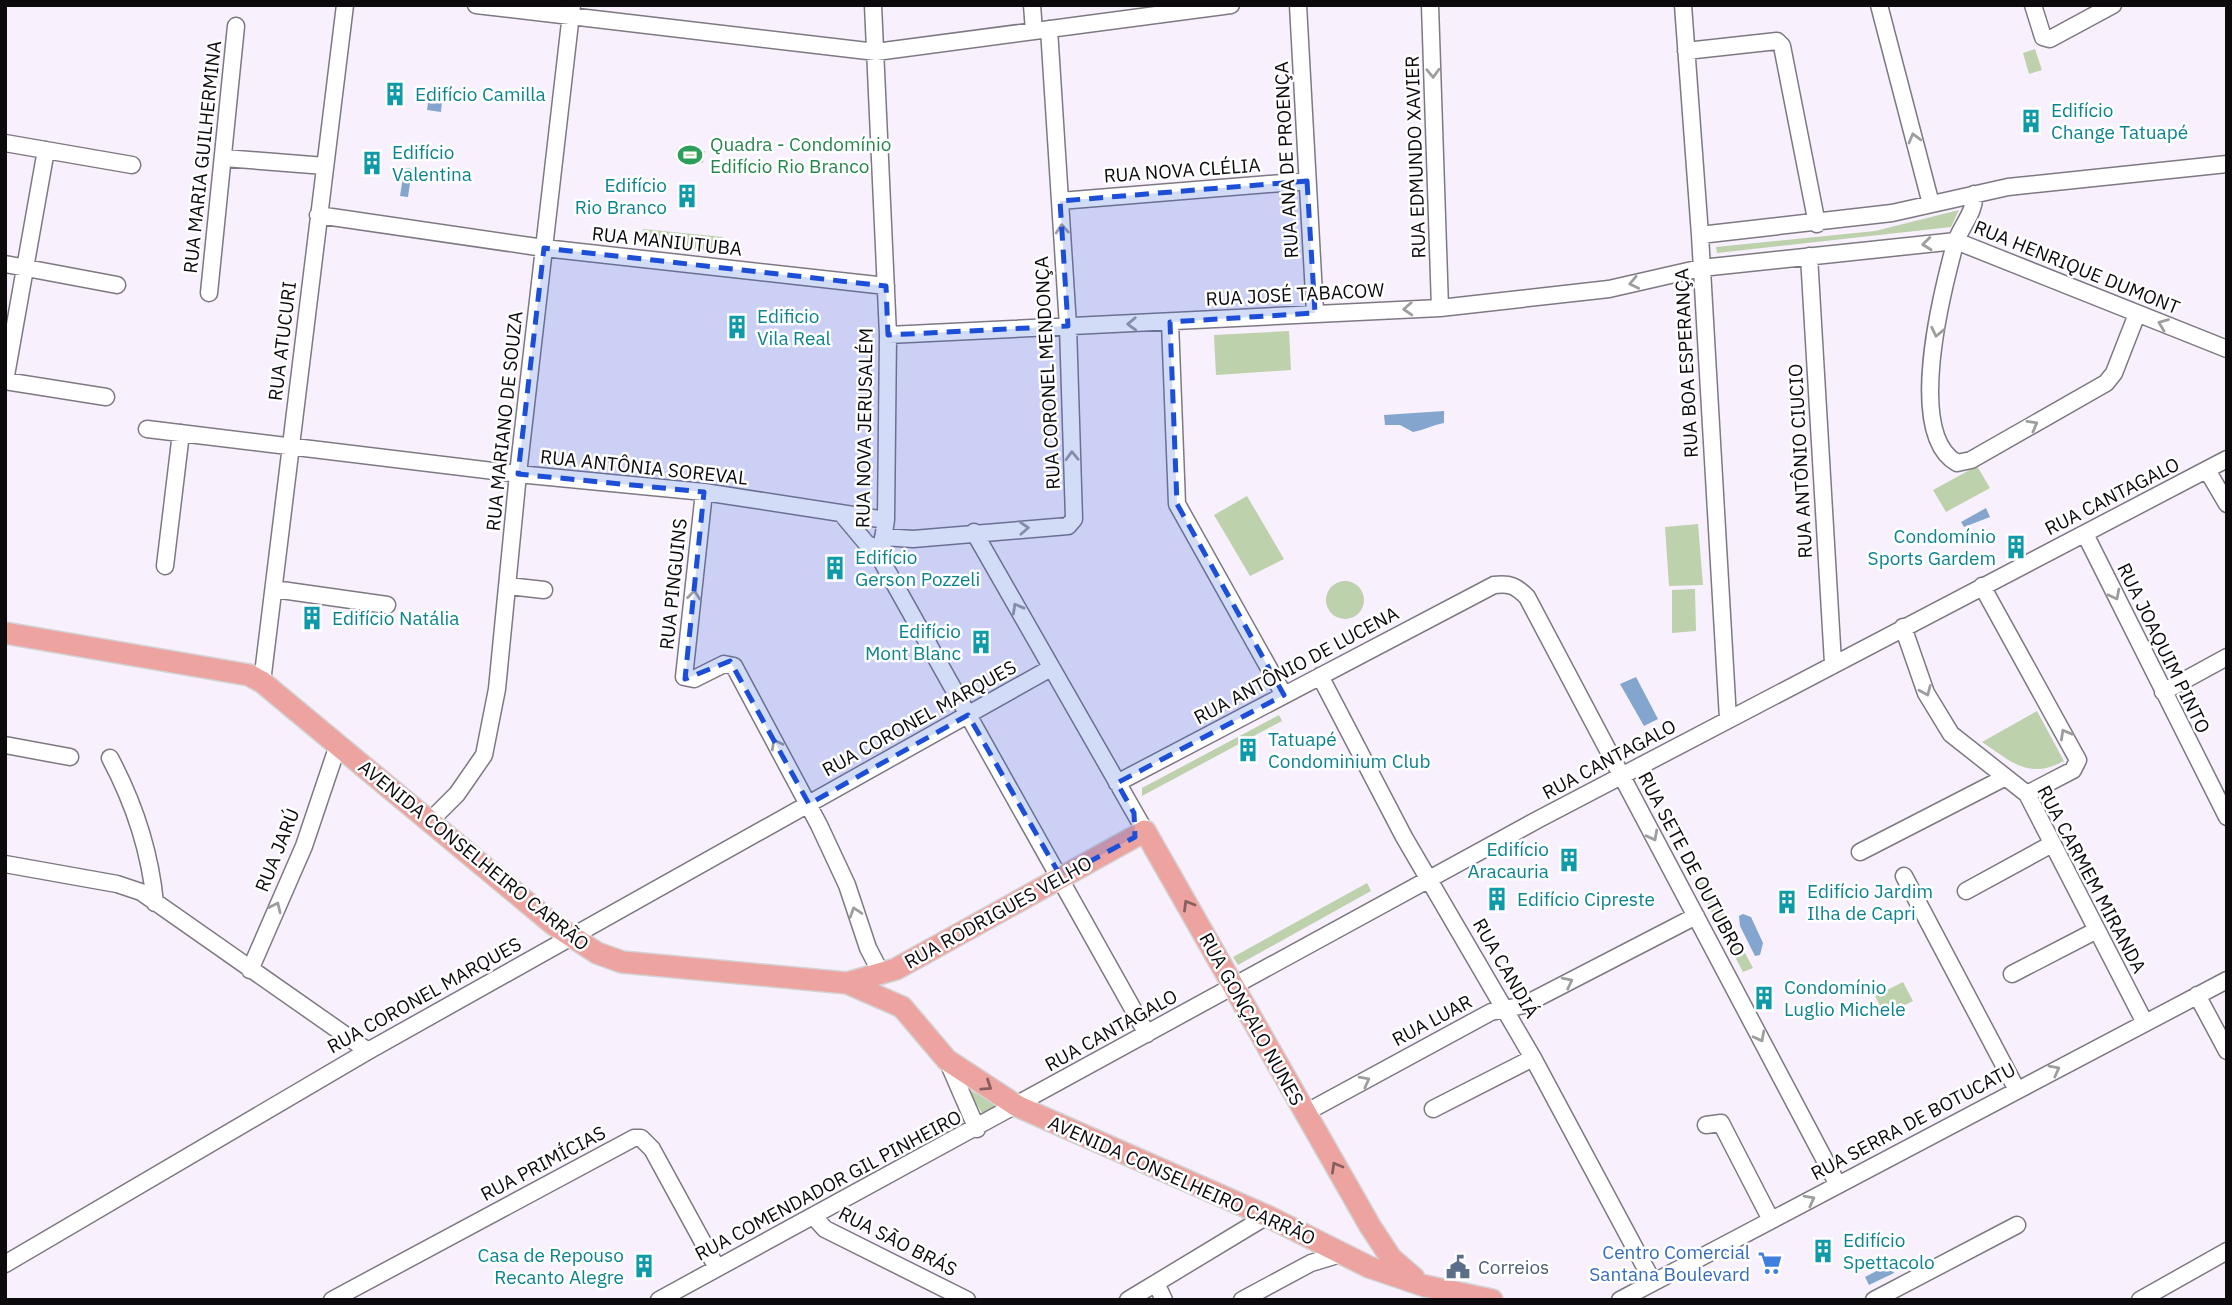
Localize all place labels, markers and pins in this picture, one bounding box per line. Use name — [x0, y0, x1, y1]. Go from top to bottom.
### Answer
building icon: Edifício Camilla — [381, 80, 409, 108]
place label: Edifício Camilla — [415, 82, 546, 106]
place label: Edifício Change Tatuapé — [2051, 98, 2188, 144]
building icon: Edifício Change Tatuapé — [2017, 107, 2045, 135]
place label: Quadra - Condomínio Edifício Rio Branco — [710, 132, 891, 178]
place label: Edifício Valentina — [392, 140, 472, 186]
sports icon: Quadra - Condomínio Edifício Rio Branco — [676, 141, 704, 169]
building icon: Edifício Valentina — [358, 149, 386, 177]
place label: Edifício Rio Branco — [575, 173, 667, 219]
building icon: Edifício Rio Branco — [673, 182, 701, 210]
place label: Edificio Vila Real — [757, 304, 831, 350]
building icon: Edificio Vila Real — [723, 313, 751, 341]
place label: Condomínio Sports Gardem — [1868, 524, 1996, 570]
building icon: Condomínio Sports Gardem — [2002, 533, 2030, 561]
place label: Edifício Gerson Pozzeli — [855, 545, 980, 591]
building icon: Edifício Gerson Pozzeli — [821, 554, 849, 582]
building icon: Edifício Natália — [298, 604, 326, 632]
place label: Edifício Natália — [332, 606, 459, 630]
place label: Edifício Mont Blanc — [865, 619, 961, 665]
building icon: Edifício Mont Blanc — [967, 628, 995, 656]
place label: Tatuapé Condominium Club — [1268, 727, 1430, 773]
building icon: Tatuapé Condominium Club — [1234, 736, 1262, 764]
place label: Edifício Aracauria — [1467, 837, 1549, 883]
building icon: Edifício Aracauria — [1555, 846, 1583, 874]
place label: Edifício Jardim Ilha de Capri — [1807, 879, 1933, 925]
building icon: Edifício Cipreste — [1483, 885, 1511, 913]
place label: Edifício Cipreste — [1517, 887, 1655, 911]
building icon: Edifício Jardim Ilha de Capri — [1773, 888, 1801, 916]
place label: Condomínio Luglio Michele — [1784, 975, 1906, 1021]
building icon: Condomínio Luglio Michele — [1750, 984, 1778, 1012]
place label: Edifício Spettacolo — [1843, 1228, 1935, 1274]
building icon: Edifício Spettacolo — [1809, 1237, 1837, 1265]
place label: Centro Comercial Santana Boulevard — [1589, 1240, 1750, 1286]
place label: Casa de Repouso Recanto Alegre — [478, 1243, 624, 1289]
supermarket icon: Centro Comercial Santana Boulevard — [1756, 1249, 1784, 1277]
building icon: Casa de Repouso Recanto Alegre — [630, 1252, 658, 1280]
public building icon: Correios — [1444, 1253, 1472, 1281]
place label: Correios — [1478, 1255, 1549, 1279]

